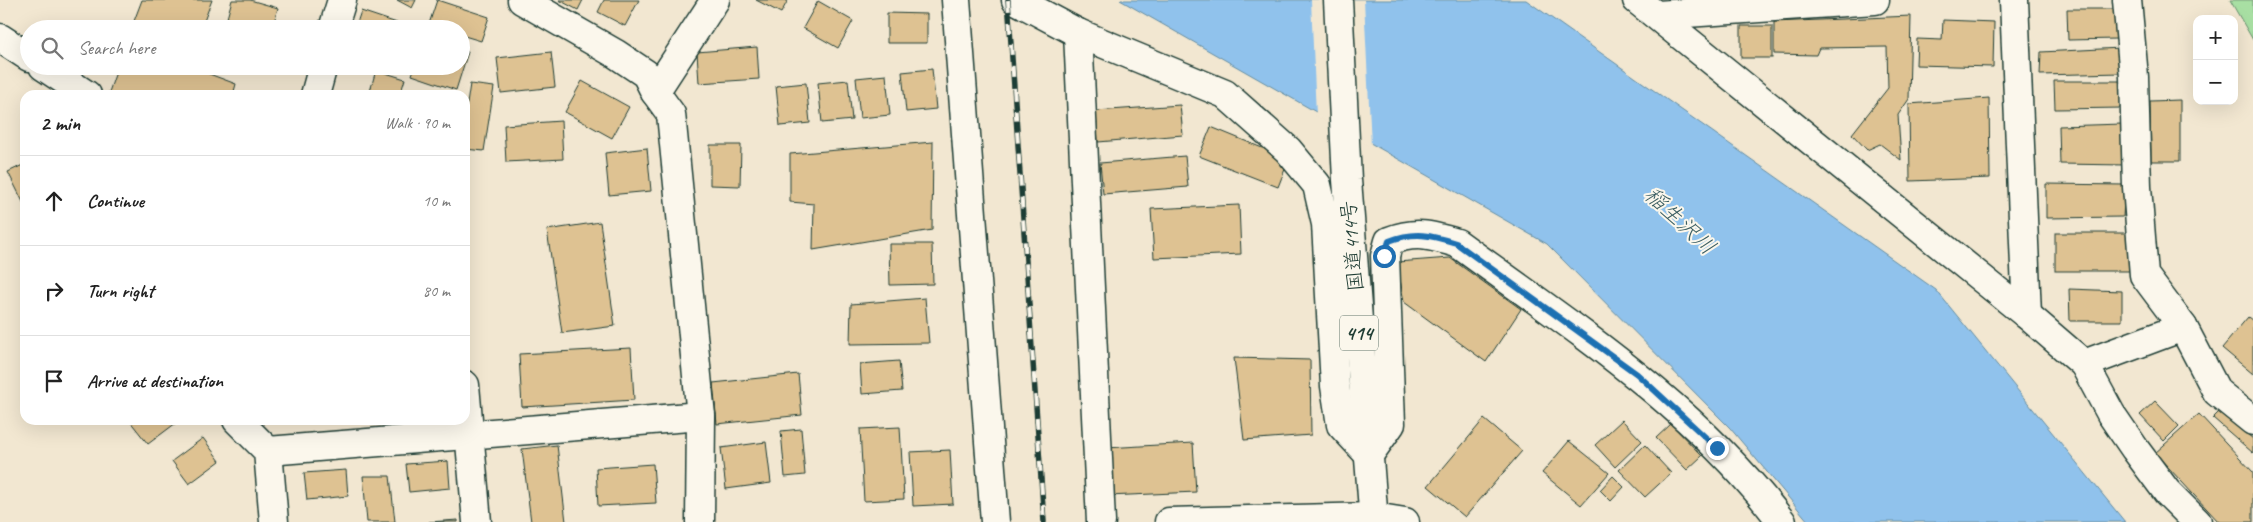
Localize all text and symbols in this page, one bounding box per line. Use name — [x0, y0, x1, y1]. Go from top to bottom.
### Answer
map controls — [2193, 15, 2238, 105]
button: + — [2193, 15, 2238, 60]
search box — [20, 20, 470, 75]
icon: search — [38, 34, 66, 62]
text: Search here — [78, 36, 155, 60]
button: − — [2193, 60, 2238, 105]
text: 2 min — [40, 110, 80, 136]
text: Walk · 90 m — [385, 113, 450, 133]
water label: 稲生沢川 — [1638, 181, 1722, 261]
icon: ahead — [40, 187, 68, 215]
text: Continue — [87, 189, 144, 213]
text: 10 m — [423, 191, 450, 211]
street label: 国道414号 — [1335, 199, 1369, 293]
route start — [1373, 245, 1396, 268]
icon: right — [40, 277, 68, 305]
text: Turn right — [87, 279, 154, 303]
text: 80 m — [423, 281, 450, 301]
road number: 414 — [1340, 316, 1378, 350]
icon: arrive — [40, 367, 68, 395]
text: Arrive at destination — [87, 369, 223, 393]
route end — [1706, 437, 1729, 460]

